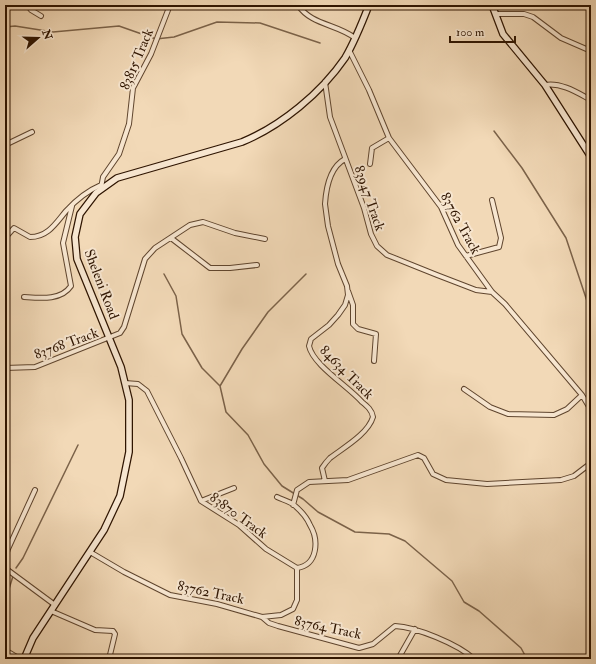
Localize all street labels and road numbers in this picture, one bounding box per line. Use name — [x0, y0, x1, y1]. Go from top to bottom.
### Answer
street label: 83815 Track — [116, 26, 157, 92]
street label: 83947 Track — [350, 163, 389, 233]
street label: 83762 Track — [437, 190, 485, 257]
street label: Sheleni Road — [80, 247, 123, 322]
street label: 83768 Track — [32, 324, 101, 363]
street label: 84634 Track — [316, 342, 377, 403]
street label: 83870 Track — [207, 489, 271, 542]
street label: 83762 Track — [176, 577, 246, 608]
street label: 83764 Track — [293, 612, 363, 643]

